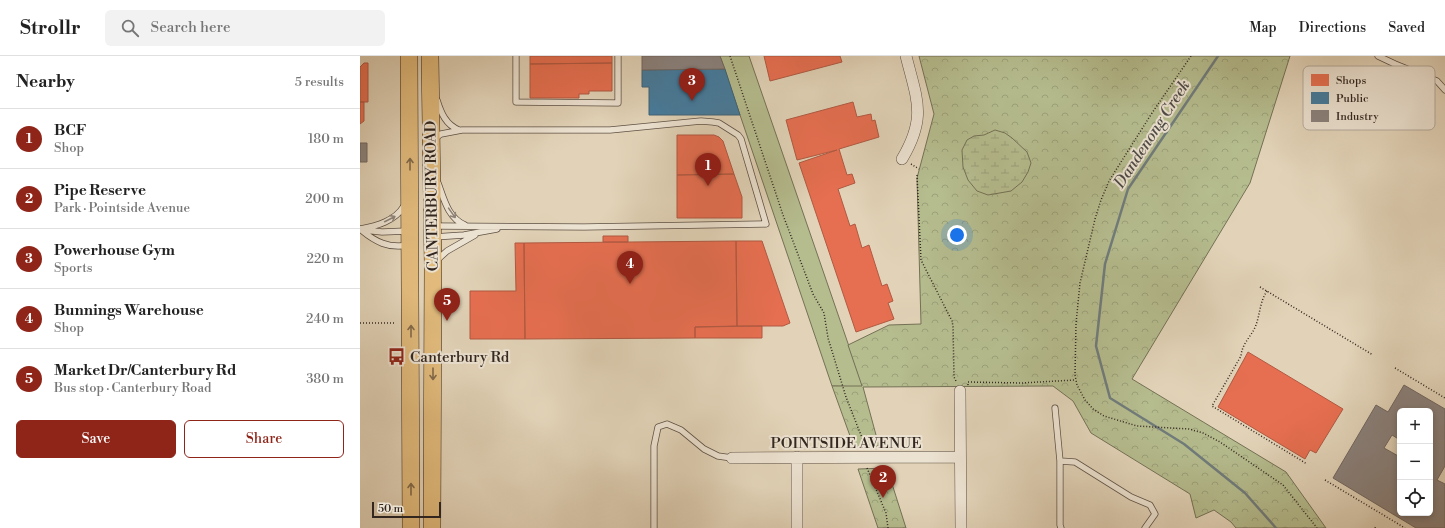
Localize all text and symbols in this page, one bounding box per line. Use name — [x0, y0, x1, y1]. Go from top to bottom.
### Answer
search box — [105, 10, 385, 46]
text: Strollr — [20, 16, 81, 40]
icon: search — [119, 17, 141, 39]
text: Search here — [151, 18, 231, 37]
text: Map — [1249, 19, 1277, 37]
text: Directions — [1299, 19, 1366, 37]
text: Saved — [1388, 19, 1425, 37]
legend — [1303, 66, 1435, 130]
pin: 3 — [679, 68, 705, 101]
text: Nearby — [16, 71, 75, 93]
text: 5 results — [295, 74, 344, 90]
text: Shops — [1336, 74, 1366, 88]
water label: Dandenong Creek — [1109, 76, 1194, 193]
text: Public — [1336, 92, 1369, 106]
text: Industry — [1336, 110, 1379, 124]
street label: CANTERBURY ROAD — [421, 120, 443, 272]
text: BCF — [54, 121, 86, 140]
text: 1 — [26, 131, 32, 147]
text: 180 m — [308, 131, 344, 147]
text: Shop — [54, 140, 84, 156]
pin: 1 — [695, 153, 721, 186]
one-way arrow — [406, 158, 414, 171]
text: Pipe Reserve — [54, 181, 146, 200]
text: 2 — [25, 191, 33, 207]
text: 200 m — [305, 191, 344, 207]
text: Park · Pointside Avenue — [54, 200, 190, 216]
one-way arrow — [448, 208, 456, 219]
one-way arrow — [384, 215, 396, 223]
your location — [947, 225, 967, 245]
text: Powerhouse Gym — [54, 241, 175, 260]
text: 3 — [25, 251, 33, 267]
text: 220 m — [306, 251, 344, 267]
pin: 4 — [617, 251, 643, 284]
text: Sports — [54, 260, 93, 276]
pin: 5 — [434, 288, 460, 321]
text: Bunnings Warehouse — [54, 301, 204, 320]
text: 4 — [25, 311, 33, 327]
text: 240 m — [306, 311, 344, 327]
text: Shop — [54, 320, 84, 336]
one-way arrow — [407, 325, 415, 338]
bus stop icon: Canterbury Rd — [387, 347, 407, 367]
place label: Canterbury Rd — [410, 348, 510, 367]
text: Market Dr/Canterbury Rd — [54, 361, 236, 380]
one-way arrow — [429, 367, 437, 380]
text: 5 — [25, 371, 33, 387]
text: 380 m — [306, 371, 344, 387]
text: Bus stop · Canterbury Road — [54, 380, 211, 396]
map controls — [1397, 408, 1433, 516]
button: + — [1397, 408, 1433, 444]
button: Save — [16, 420, 176, 458]
button: Share — [184, 420, 344, 458]
street label: POINTSIDE AVENUE — [770, 434, 922, 453]
button: − — [1397, 444, 1433, 480]
pin: 2 — [870, 465, 896, 498]
button: locate — [1397, 480, 1433, 516]
one-way arrow — [407, 483, 415, 496]
scale bar — [372, 500, 441, 519]
text: 50 m — [378, 502, 403, 516]

